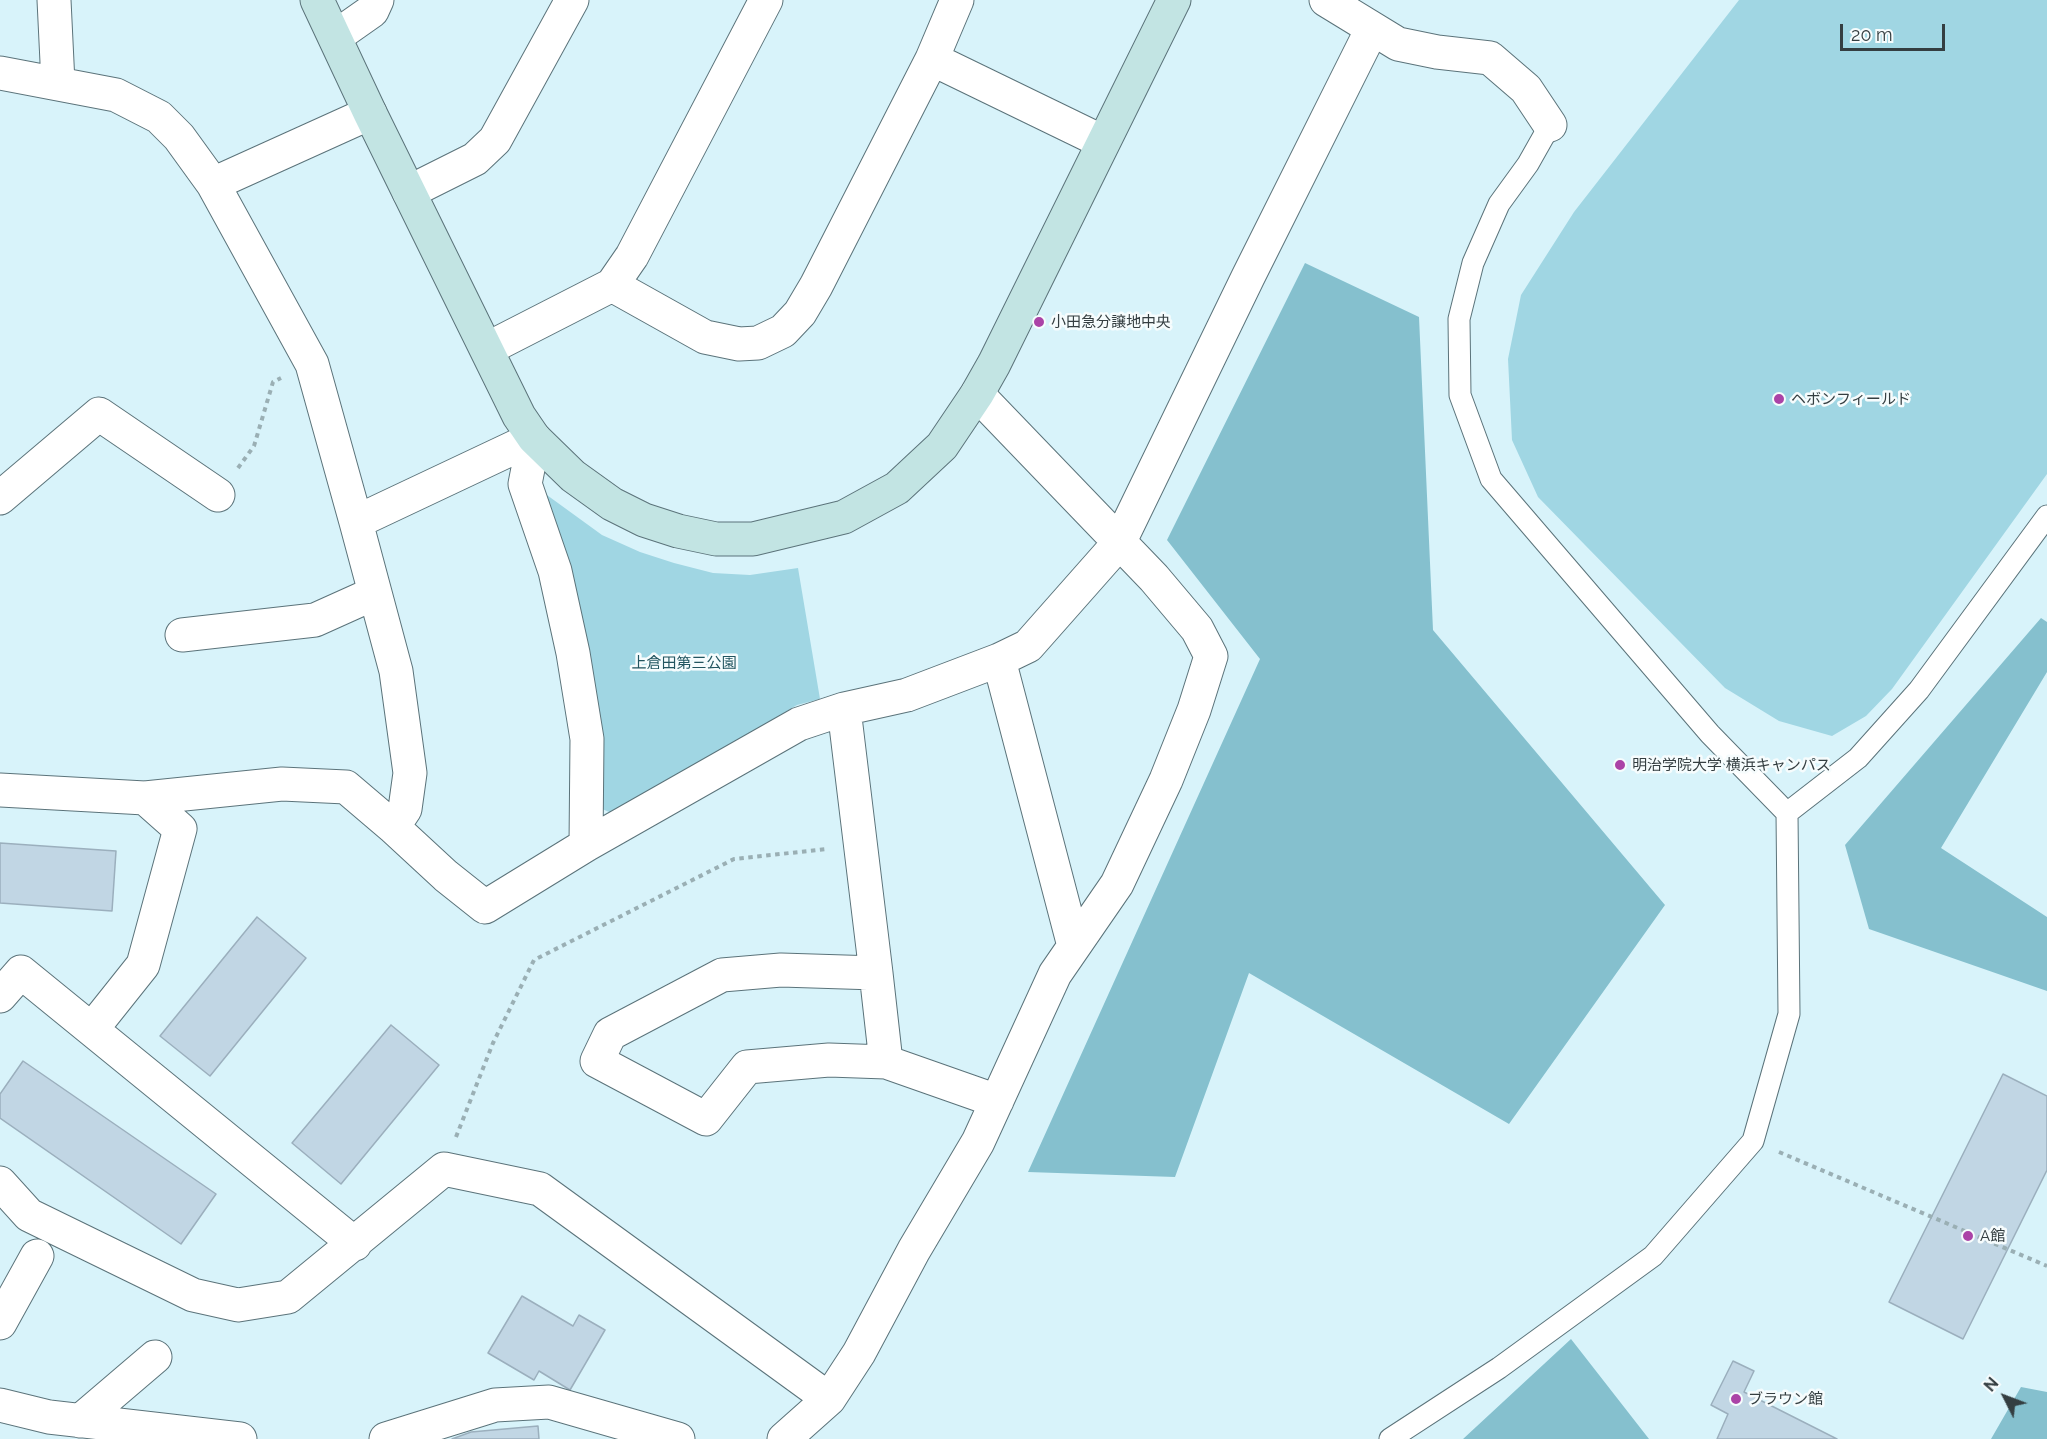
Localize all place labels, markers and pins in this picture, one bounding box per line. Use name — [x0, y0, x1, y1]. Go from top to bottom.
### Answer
place label: 小田急分譲地中央 — [1051, 313, 1171, 331]
marker: 小田急分譲地中央 — [1032, 315, 1046, 329]
place label: ヘボンフィールド — [1791, 390, 1911, 408]
marker: ヘボンフィールド — [1772, 392, 1786, 406]
place label: 明治学院大学 横浜キャンパス — [1632, 756, 1831, 774]
marker: 明治学院大学 横浜キャンパス — [1613, 758, 1627, 772]
place label: A館 — [1980, 1227, 2005, 1245]
marker: A館 — [1961, 1229, 1975, 1243]
place label: ブラウン館 — [1748, 1390, 1823, 1408]
marker: ブラウン館 — [1729, 1392, 1743, 1406]

